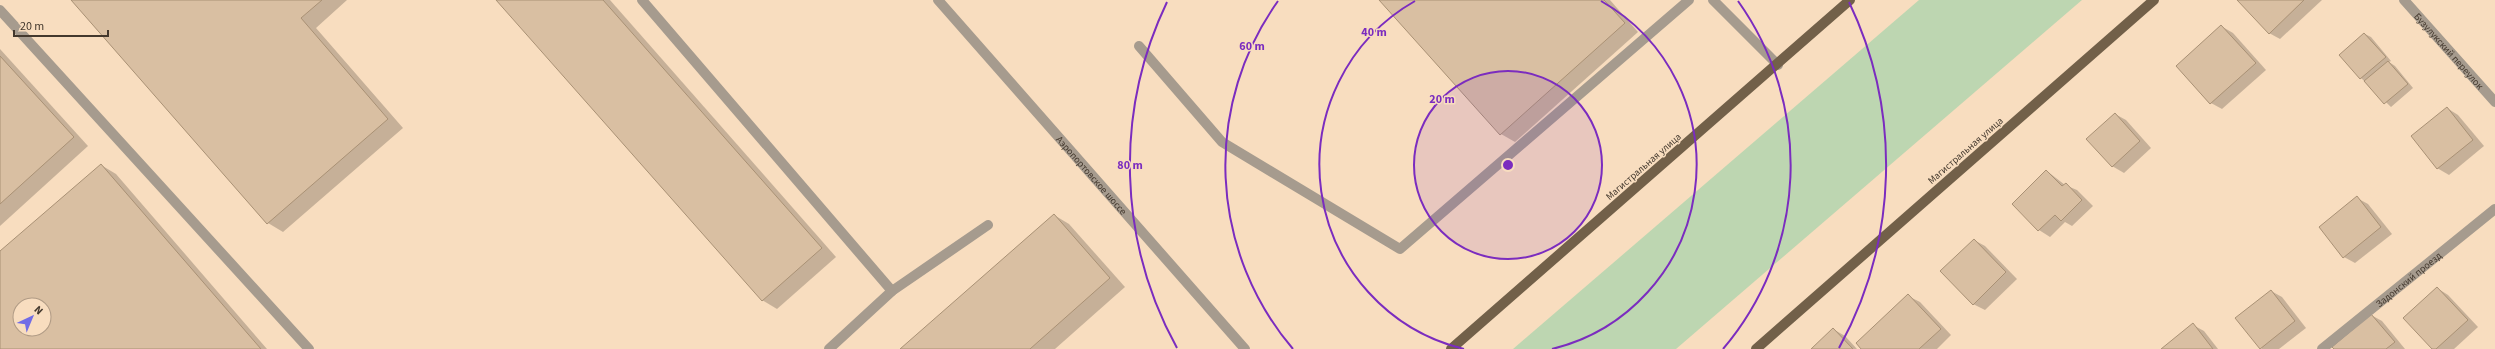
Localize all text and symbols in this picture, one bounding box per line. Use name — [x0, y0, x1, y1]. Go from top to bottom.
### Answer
street label: Бузулукский переулок — [2411, 10, 2487, 93]
scale bar — [14, 12, 108, 38]
text: 20 m — [20, 18, 44, 35]
text: 40 m — [1361, 24, 1387, 41]
text: 60 m — [1239, 38, 1265, 55]
text: 20 m — [1429, 91, 1455, 108]
street label: Магистральная улица — [1925, 114, 2006, 187]
street label: Магистральная улица — [1603, 130, 1684, 203]
street label: Аэропортовское шоссе — [1053, 133, 1130, 218]
text: 80 m — [1117, 157, 1143, 174]
centre of rings — [1501, 158, 1515, 172]
street label: Задонский проезд — [2373, 249, 2445, 311]
north arrow — [12, 297, 52, 337]
text: N — [31, 302, 46, 318]

